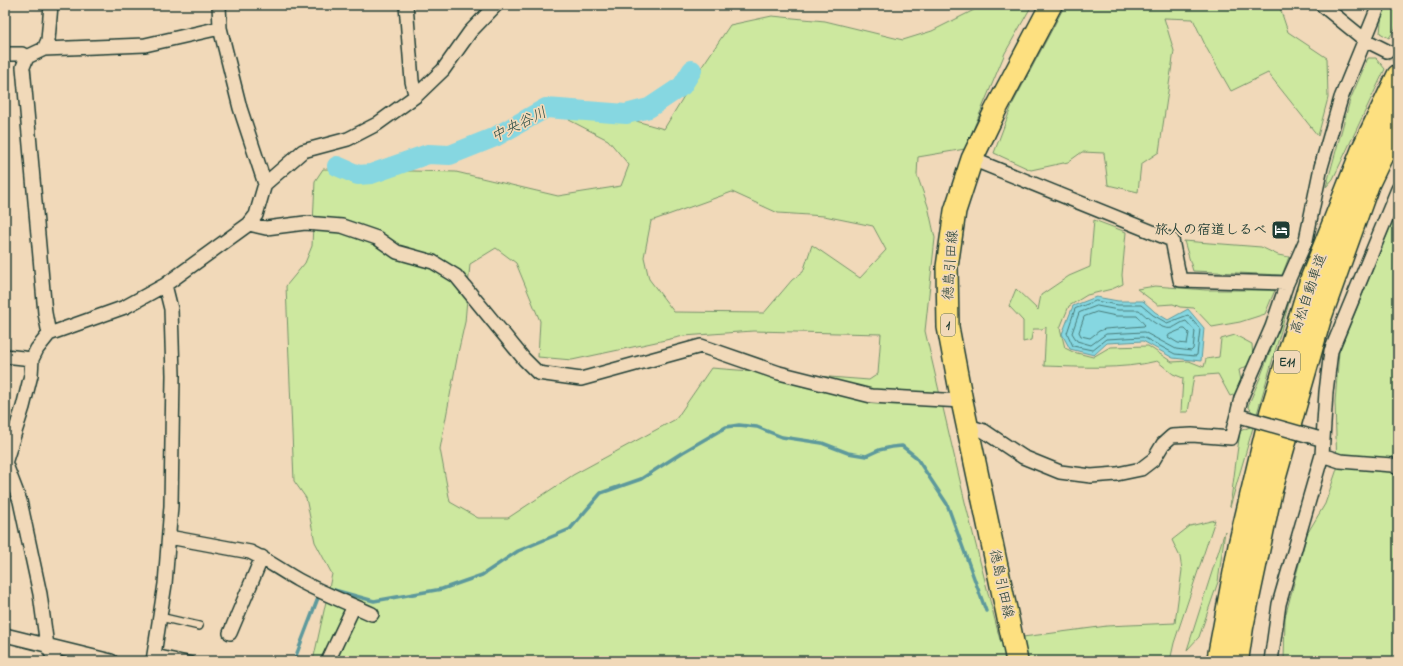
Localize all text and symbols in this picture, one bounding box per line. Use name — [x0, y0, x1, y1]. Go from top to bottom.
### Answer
water label: 中央谷川 — [487, 102, 551, 148]
hotel icon: 旅人の宿道しるべ — [1270, 219, 1292, 241]
place label: 旅人の宿道しるべ — [1155, 220, 1267, 241]
street label: 徳島引田線 — [938, 229, 964, 301]
street label: 高松自動車道 — [1285, 251, 1333, 337]
road number: 1 — [941, 314, 955, 336]
road number: E11 — [1274, 351, 1300, 373]
street label: 徳島引田線 — [983, 548, 1019, 620]

